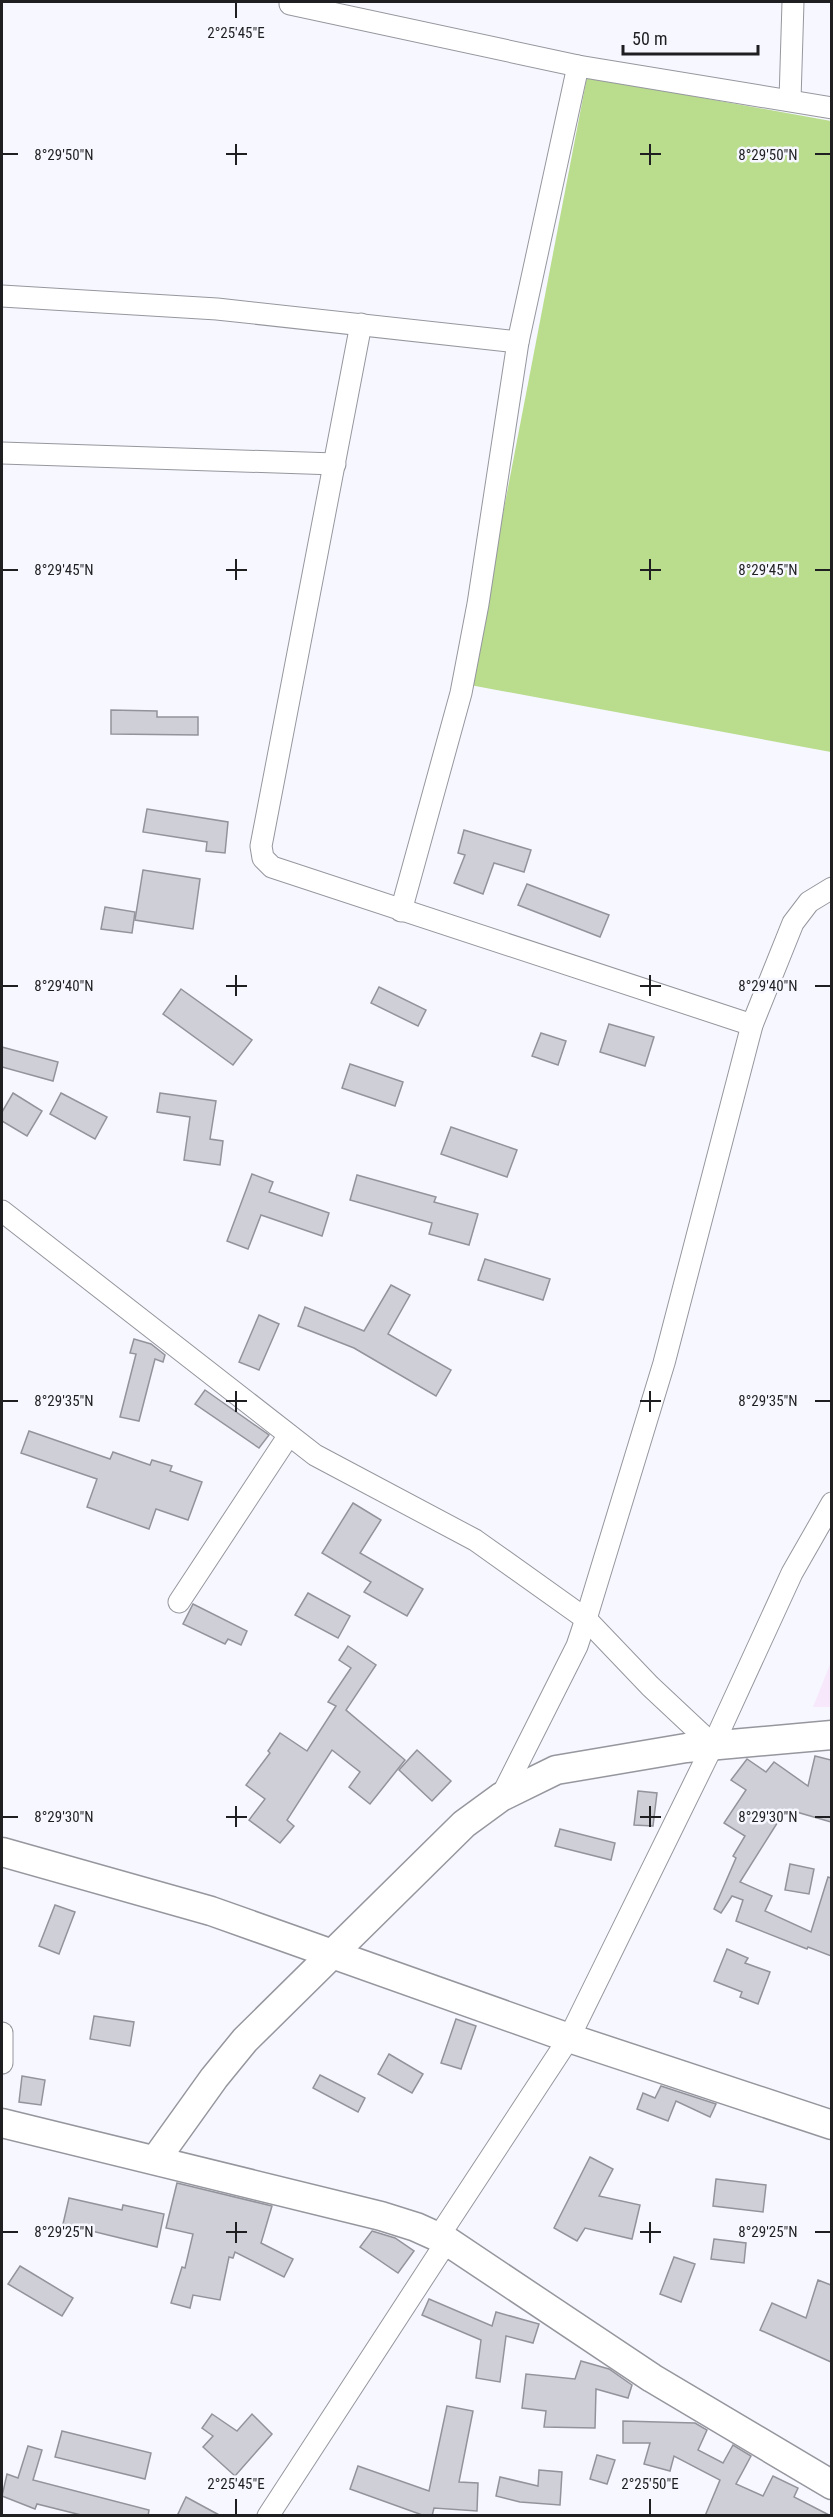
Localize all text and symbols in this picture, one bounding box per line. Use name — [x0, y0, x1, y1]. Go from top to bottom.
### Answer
scale bar — [623, 18, 758, 56]
text: 2°25'45"E — [207, 24, 265, 42]
text: 50 m — [632, 28, 667, 49]
text: 8°29'50"N — [34, 146, 94, 164]
text: 8°29'50"N — [738, 146, 798, 164]
text: 8°29'45"N — [34, 561, 94, 579]
text: 8°29'45"N — [738, 561, 798, 579]
text: 8°29'40"N — [34, 977, 94, 995]
text: 8°29'40"N — [738, 977, 798, 995]
text: 8°29'35"N — [34, 1392, 94, 1410]
text: 8°29'35"N — [738, 1392, 798, 1410]
text: 8°29'30"N — [34, 1808, 94, 1826]
text: 8°29'30"N — [738, 1808, 798, 1826]
text: 8°29'25"N — [34, 2223, 94, 2241]
text: 8°29'25"N — [738, 2223, 798, 2241]
text: 2°25'45"E — [207, 2475, 265, 2493]
text: 2°25'50"E — [621, 2475, 679, 2493]

